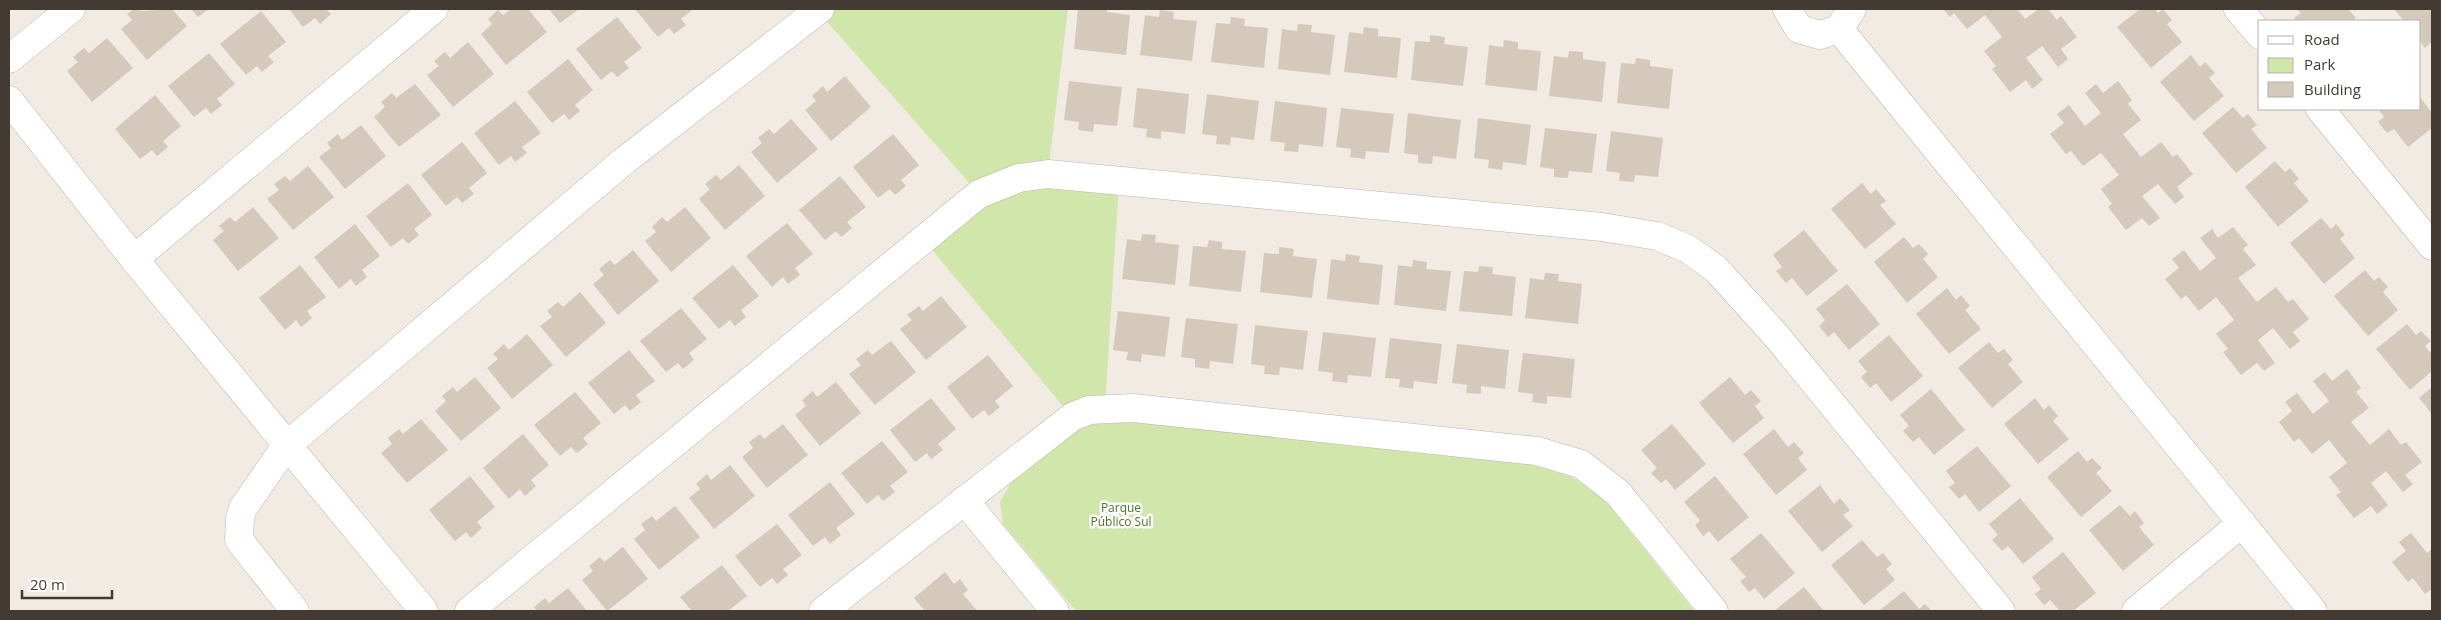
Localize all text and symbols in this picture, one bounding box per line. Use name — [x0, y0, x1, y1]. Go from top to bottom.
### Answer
legend — [2258, 20, 2421, 110]
text: Road — [2304, 29, 2340, 49]
text: Park — [2304, 54, 2335, 74]
text: Building — [2304, 79, 2361, 99]
park label: Parque Público Sul — [1090, 499, 1152, 530]
scale bar — [22, 568, 112, 600]
text: 20 m — [30, 574, 65, 594]

